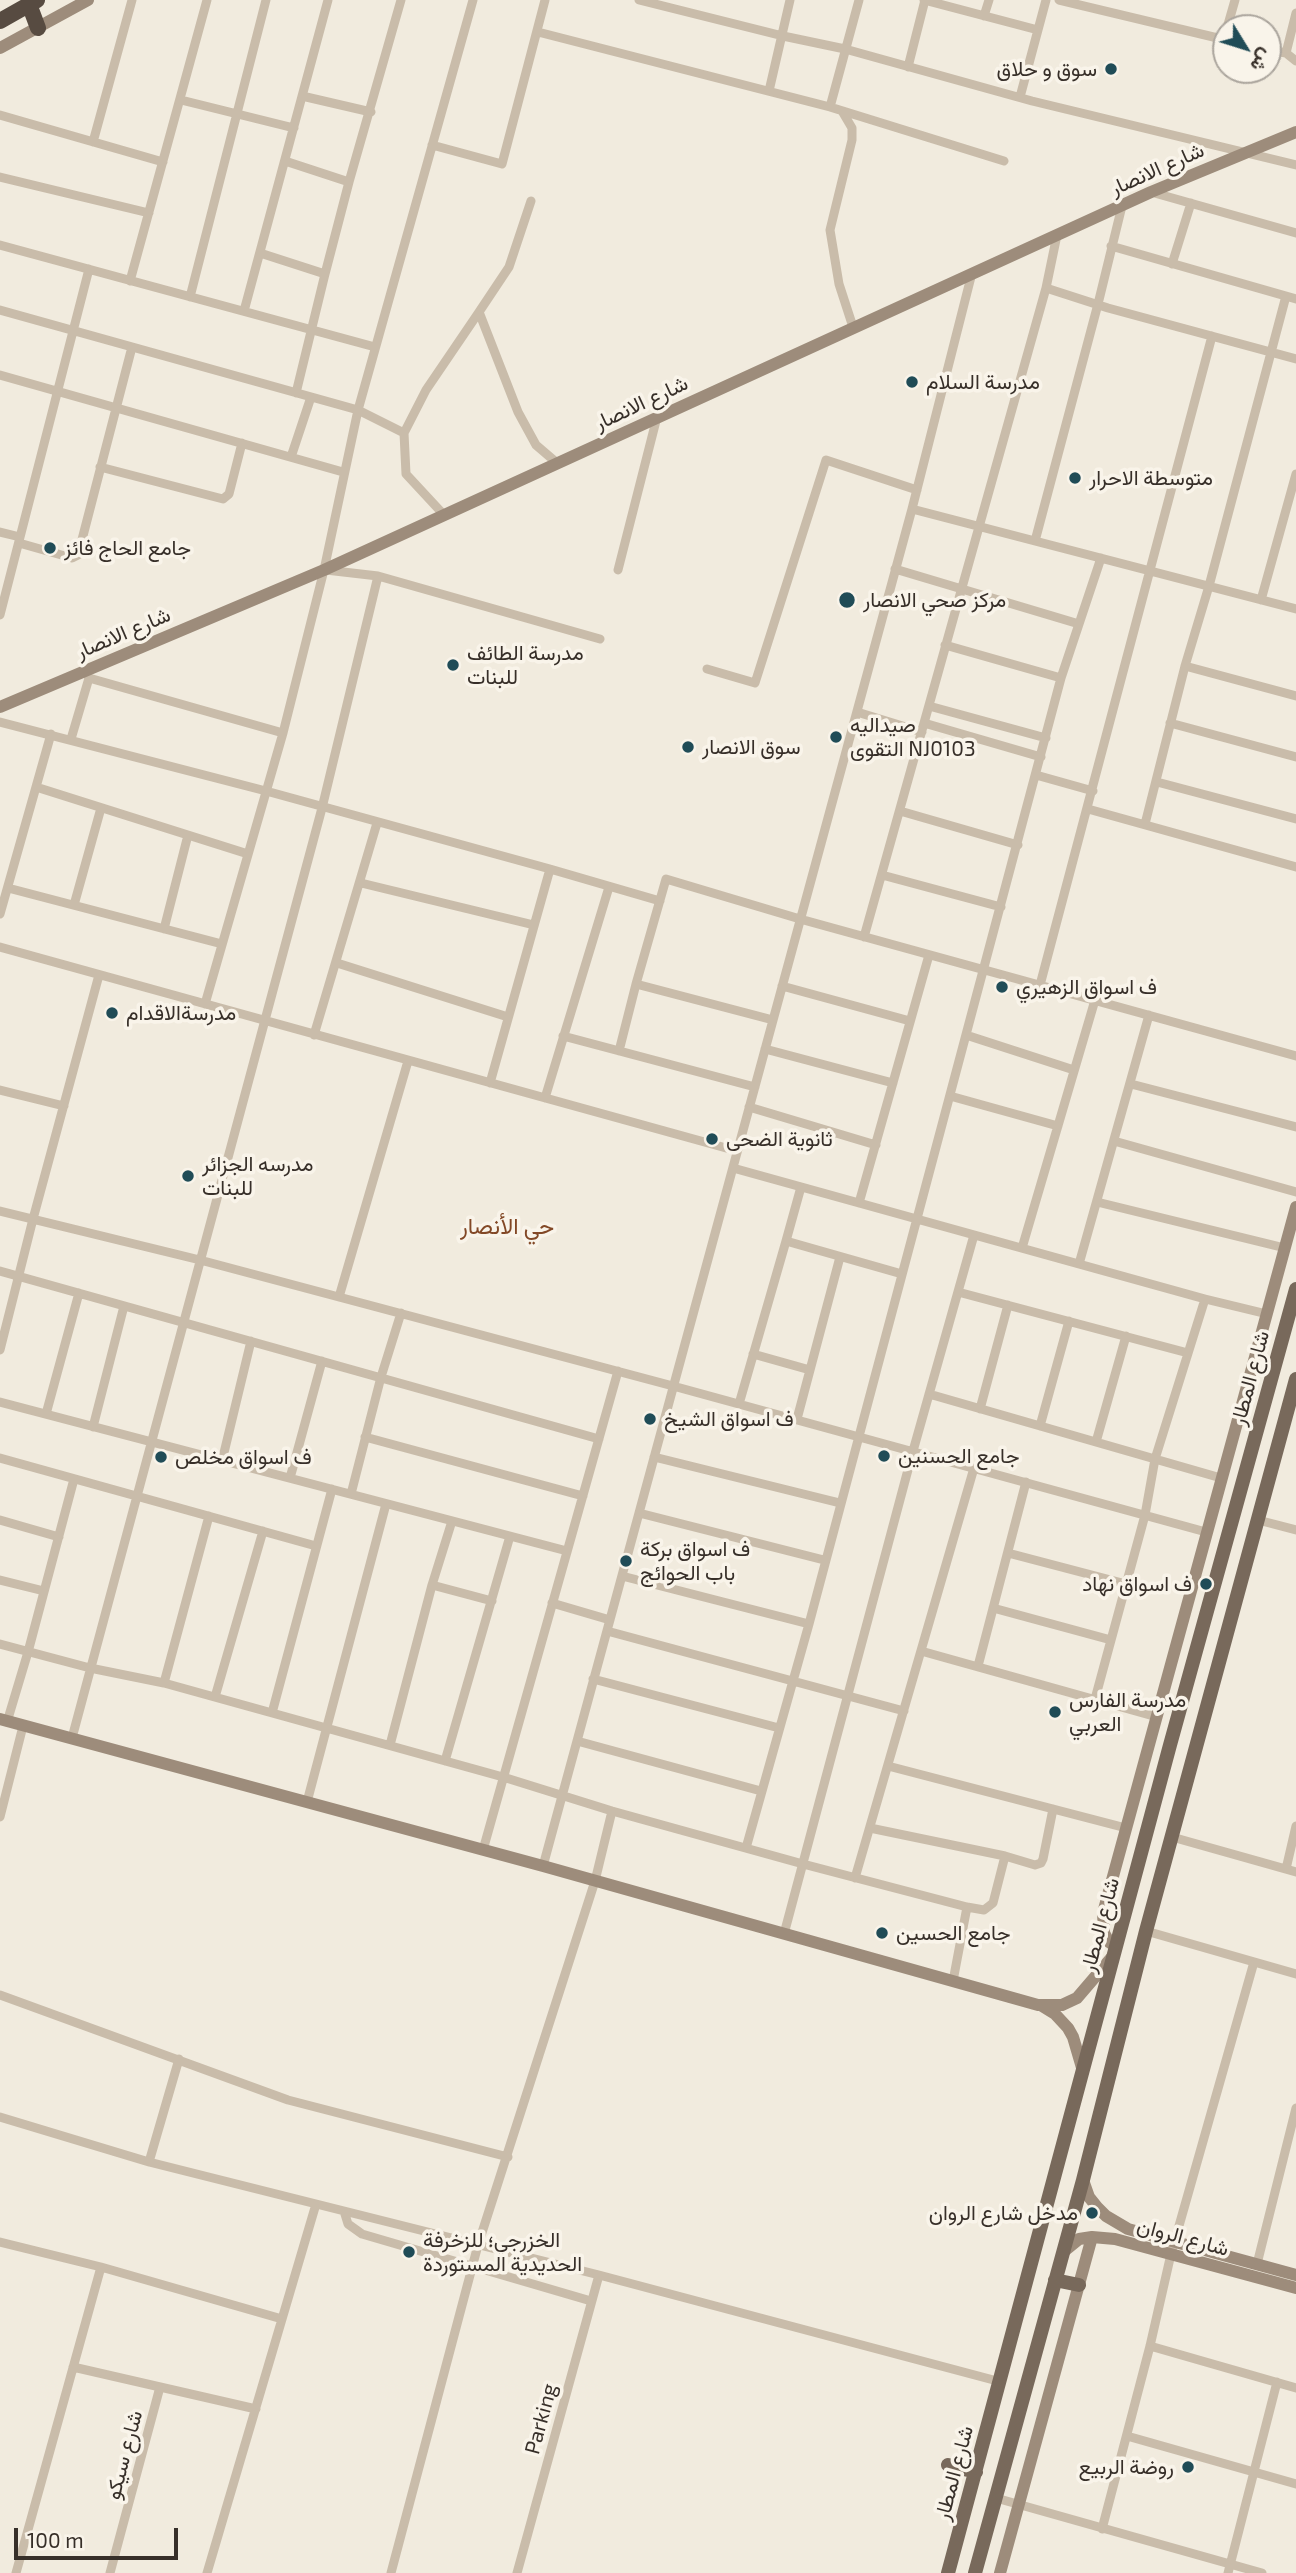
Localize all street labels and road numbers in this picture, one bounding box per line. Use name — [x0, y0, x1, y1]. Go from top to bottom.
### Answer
street label: شارع الانصار — [1106, 137, 1208, 201]
street label: شارع الانصار — [590, 370, 692, 436]
street label: شارع الانصار — [72, 602, 174, 664]
street label: شارع المطار — [1225, 1328, 1275, 1428]
street label: شارع المطار — [1075, 1875, 1125, 1975]
street label: شارع الروان — [1134, 2213, 1232, 2261]
street label: Parking — [520, 2381, 562, 2457]
street label: شارع سيكو — [100, 2408, 148, 2502]
street label: شارع المطار — [929, 2423, 979, 2523]

